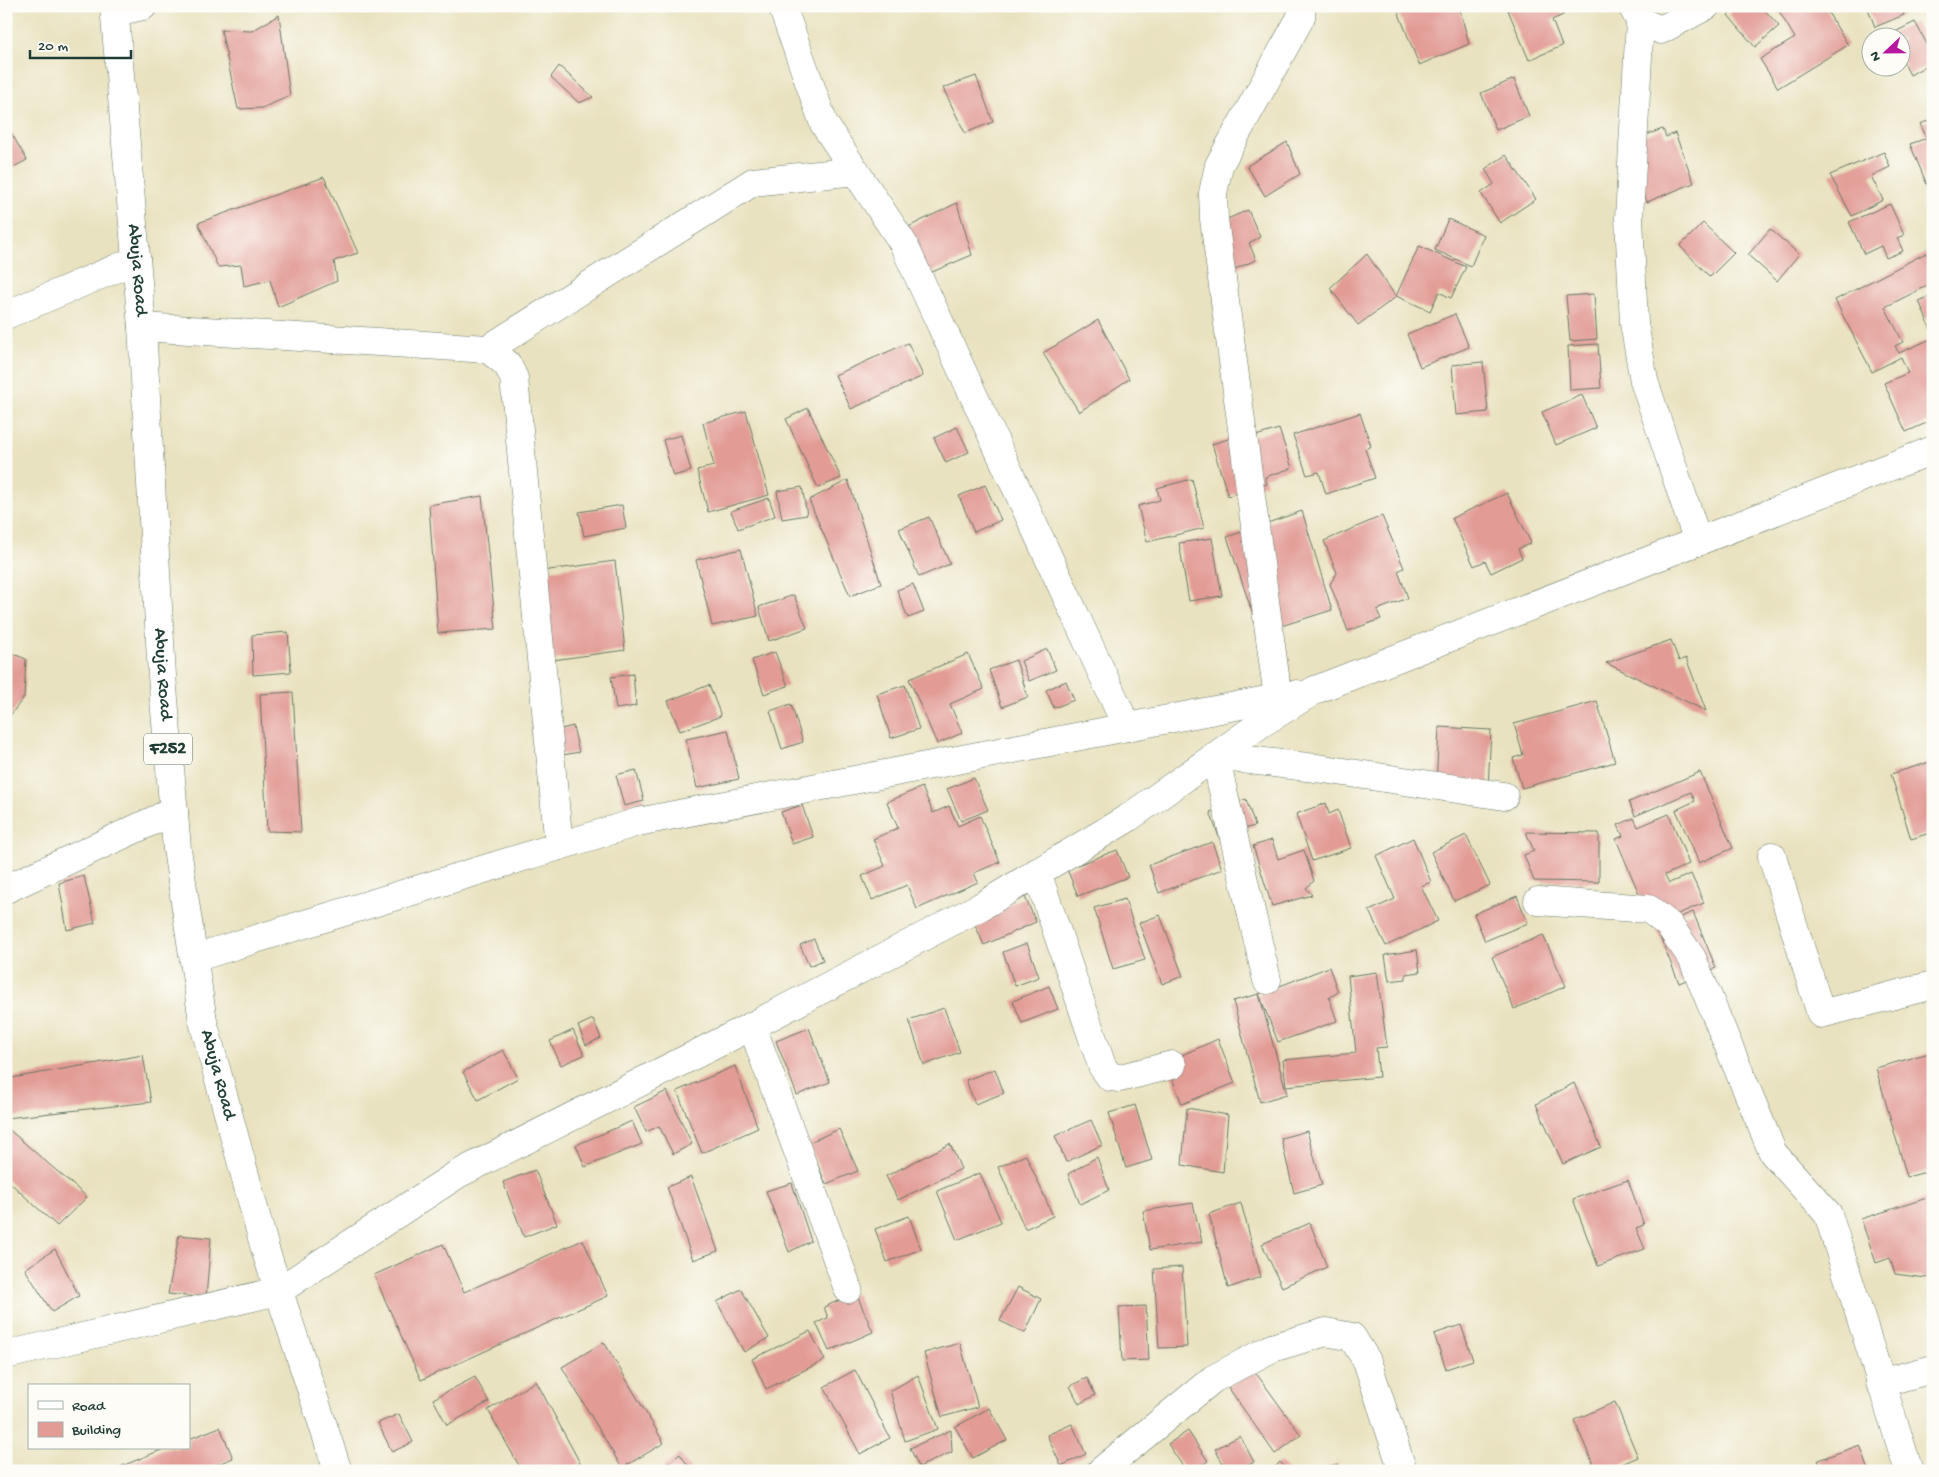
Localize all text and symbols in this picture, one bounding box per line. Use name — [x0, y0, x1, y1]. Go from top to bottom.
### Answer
scale bar — [30, 28, 131, 60]
north arrow — [1862, 28, 1912, 78]
text: 20 m — [38, 38, 68, 56]
text: N — [1867, 49, 1886, 63]
street label: Abuja Road — [122, 223, 153, 319]
street label: Abuja Road — [148, 627, 177, 723]
road number: F252 — [144, 734, 192, 764]
street label: Abuja Road — [194, 1027, 241, 1124]
legend — [28, 1384, 190, 1450]
text: Road — [72, 1398, 106, 1416]
text: Building — [71, 1422, 121, 1440]

